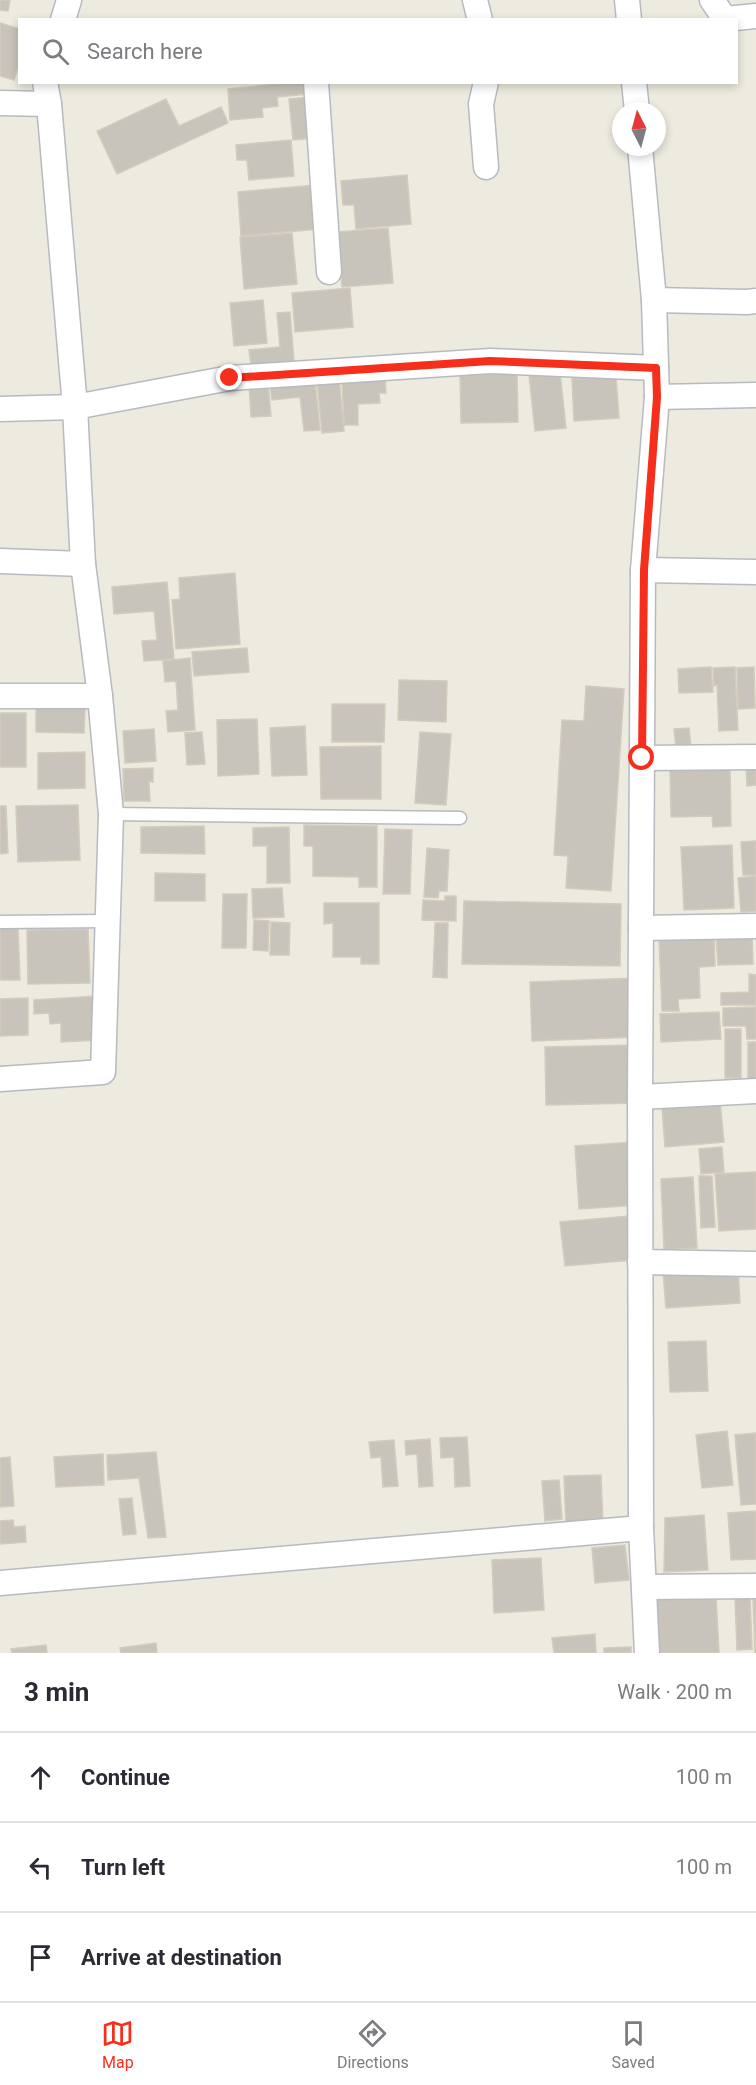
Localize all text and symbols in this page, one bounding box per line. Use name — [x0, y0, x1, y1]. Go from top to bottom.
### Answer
search box — [18, 18, 738, 84]
icon: search — [39, 35, 72, 68]
text: Search here — [87, 39, 203, 64]
north arrow — [612, 102, 666, 156]
route end — [216, 364, 242, 390]
route start — [628, 744, 654, 770]
text: 3 min — [24, 1677, 89, 1707]
text: Walk · 200 m — [617, 1680, 732, 1704]
icon: ahead — [24, 1761, 57, 1794]
text: Continue — [81, 1765, 170, 1790]
text: 100 m — [676, 1765, 732, 1789]
icon: left — [24, 1851, 57, 1884]
text: Turn left — [81, 1855, 165, 1880]
text: 100 m — [676, 1855, 732, 1879]
icon: arrive — [24, 1941, 57, 1974]
text: Arrive at destination — [81, 1945, 282, 1970]
tab: Map — [101, 2017, 134, 2072]
tab: Directions — [337, 2017, 409, 2072]
tab: Saved — [611, 2017, 655, 2072]

